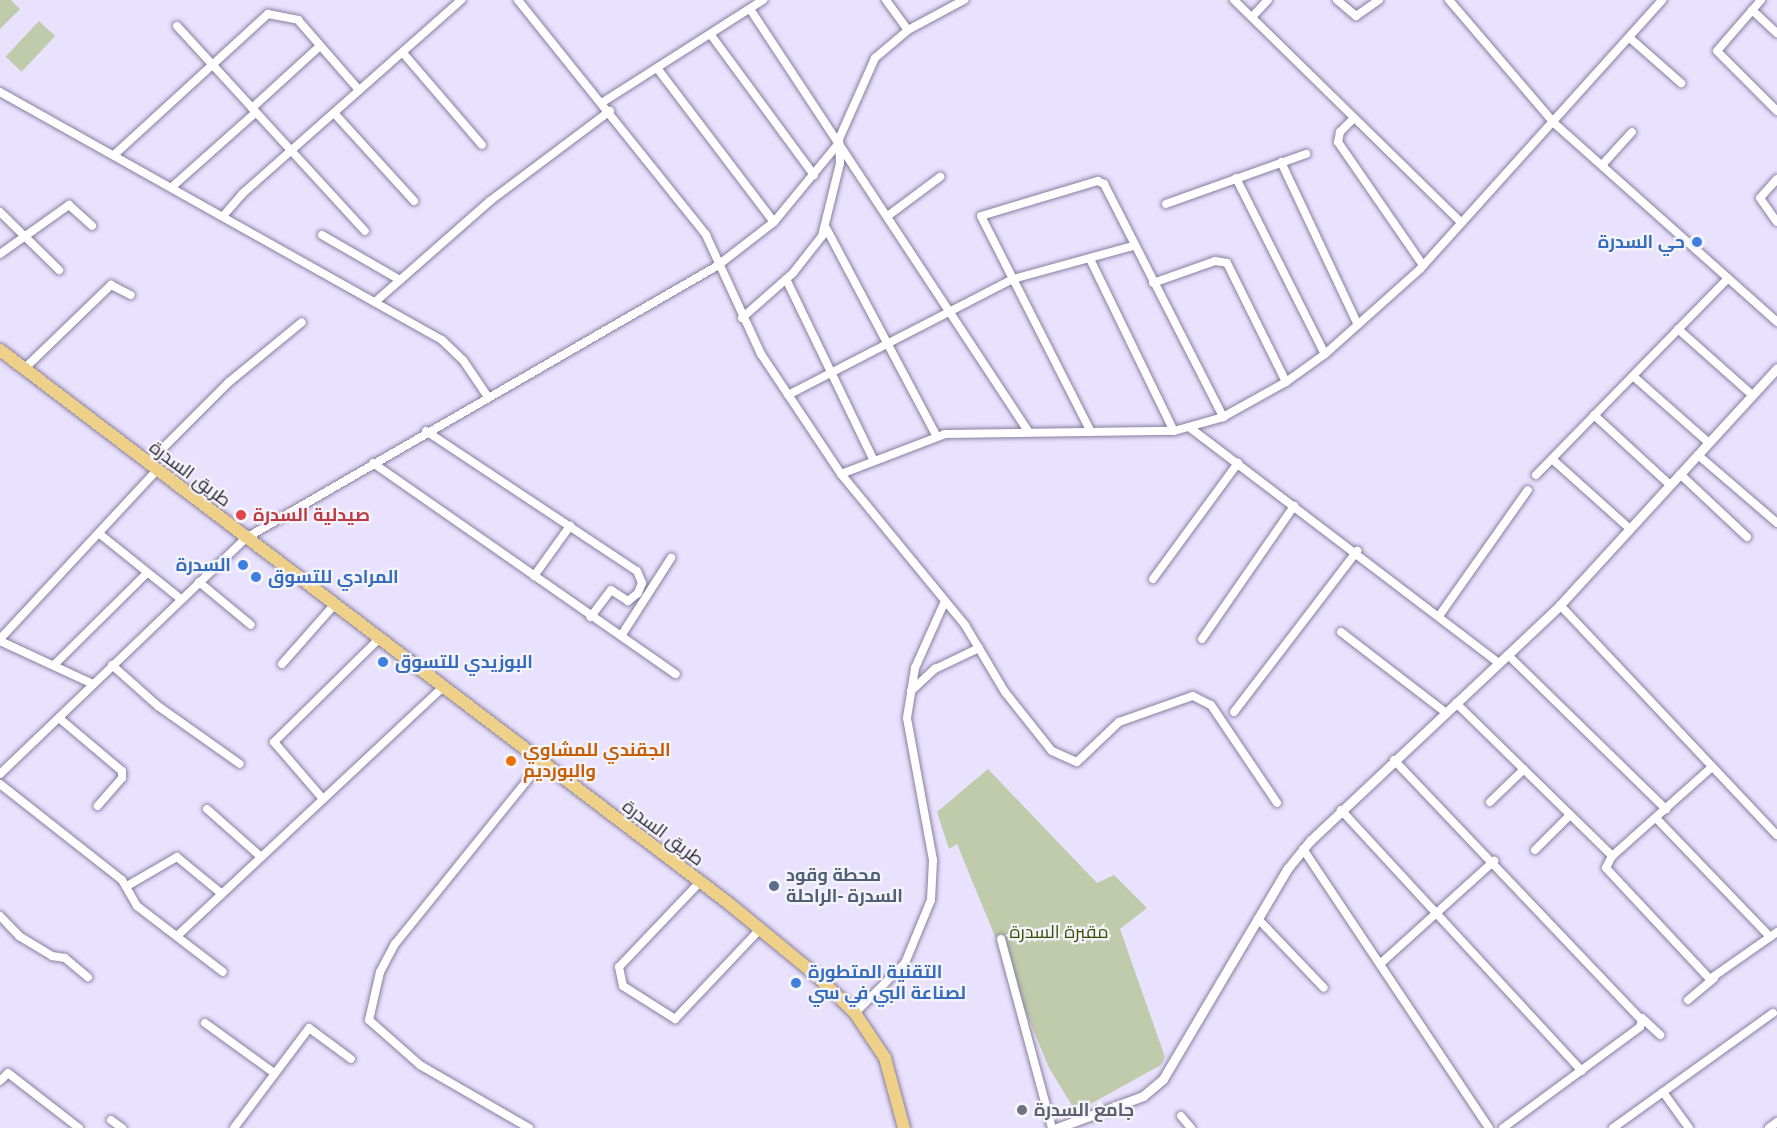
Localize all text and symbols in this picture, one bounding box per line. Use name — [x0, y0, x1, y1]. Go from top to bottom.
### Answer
place label: حي السدرة — [1598, 231, 1685, 253]
marker: حي السدرة — [1690, 235, 1704, 249]
street label: طريق السدرة — [145, 436, 235, 512]
place label: صيدلية السدرة — [253, 504, 370, 526]
marker: صيدلية السدرة — [234, 508, 248, 522]
place label: السدرة — [176, 554, 231, 576]
marker: السدرة — [236, 558, 250, 572]
place label: المرادي للتسوق — [268, 566, 399, 588]
marker: المرادي للتسوق — [249, 570, 263, 584]
place label: البوزيدي للتسوق — [395, 651, 533, 673]
marker: البوزيدي للتسوق — [376, 655, 390, 669]
place label: الجقندي للمشاوي والبورديم — [523, 740, 671, 783]
marker: الجقندي للمشاوي والبورديم — [504, 754, 518, 768]
street label: طريق السدرة — [618, 795, 708, 871]
place label: محطة وقود السدرة -الراحلة — [786, 865, 904, 908]
marker: محطة وقود السدرة -الراحلة — [767, 879, 781, 893]
park label: مقبرة السدرة — [1009, 921, 1109, 943]
place label: التقنية المتطورة لصناعة البي في سي — [808, 962, 966, 1004]
marker: التقنية المتطورة لصناعة البي في سي — [789, 976, 803, 990]
place label: جامع السدرة — [1034, 1099, 1134, 1121]
marker: جامع السدرة — [1015, 1103, 1029, 1117]

